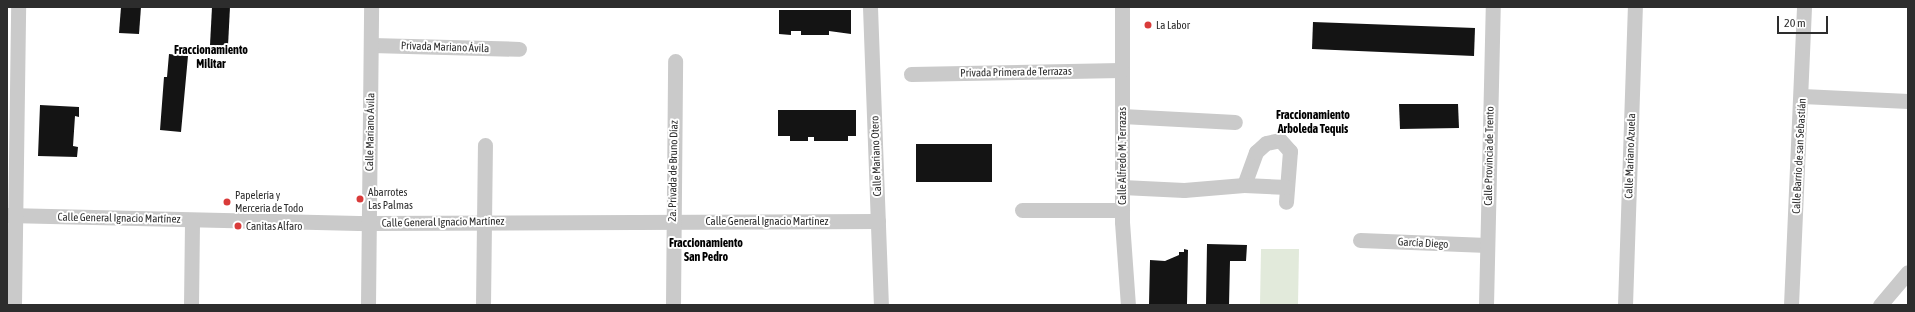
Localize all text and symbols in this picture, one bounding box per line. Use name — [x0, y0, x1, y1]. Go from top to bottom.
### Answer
scale bar — [1779, 8, 1830, 34]
text: 20 m — [1784, 16, 1806, 30]
place label: La Labor — [1156, 18, 1190, 32]
marker: La Labor — [1143, 20, 1153, 30]
street label: Privada Mariano Ávila — [401, 39, 489, 55]
district label: Fraccionamiento Militar — [174, 44, 248, 72]
street label: Privada Primera de Terrazas — [960, 64, 1072, 80]
street label: Calle Mariano Ávila — [363, 93, 377, 171]
street label: Calle Barrio de san Sebastián — [1789, 98, 1809, 214]
street label: Calle Provincia de Trento — [1482, 106, 1496, 206]
street label: Calle Alfredo M. Terrazas — [1115, 107, 1129, 205]
district label: Fraccionamiento Arboleda Tequis — [1276, 109, 1350, 137]
street label: Calle Mariano Azuela — [1622, 113, 1638, 199]
street label: Calle Mariano Otero — [868, 116, 884, 196]
street label: 2a. Privada de Bruno Díaz — [666, 120, 680, 222]
place label: Abarrotes Las Palmas — [368, 186, 413, 212]
place label: Papelería y Merceria de Todo — [235, 189, 304, 215]
marker: Abarrotes Las Palmas — [355, 194, 365, 204]
marker: Papelería y Merceria de Todo — [222, 197, 232, 207]
street label: Calle General Ignacio Martínez — [57, 210, 181, 226]
street label: Calle General Ignacio Martínez — [381, 214, 505, 230]
street label: Calle General Ignacio Martínez — [706, 214, 828, 228]
place label: Canitas Alfaro — [246, 219, 302, 233]
marker: Canitas Alfaro — [233, 221, 243, 231]
street label: García Diego — [1397, 235, 1449, 251]
district label: Fraccionamiento San Pedro — [669, 237, 743, 265]

